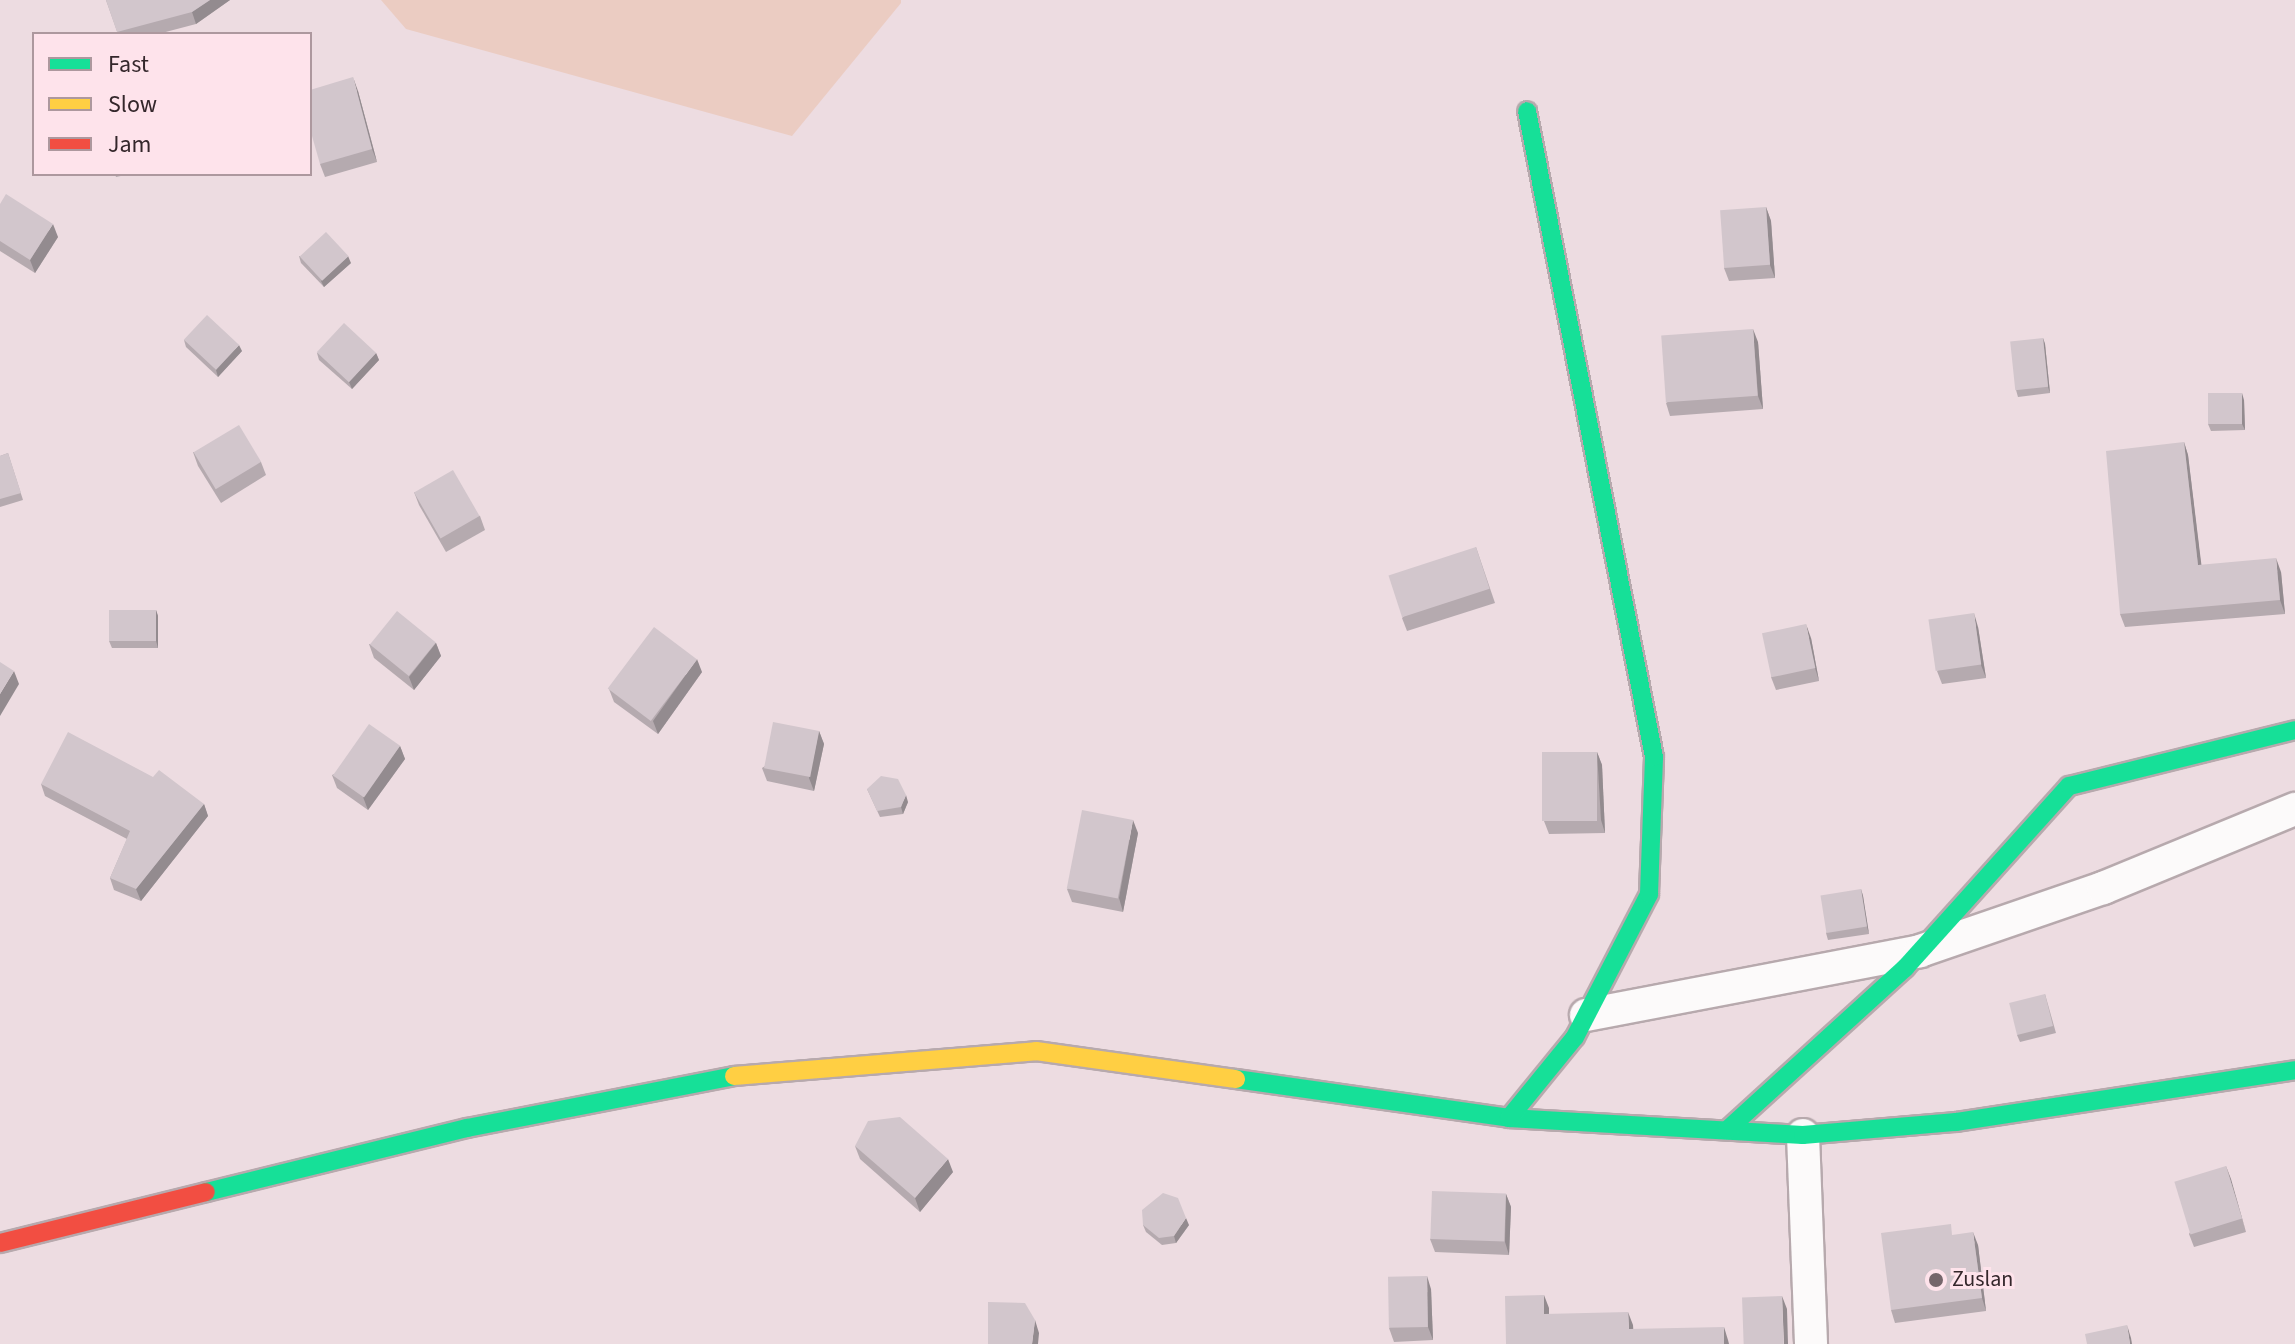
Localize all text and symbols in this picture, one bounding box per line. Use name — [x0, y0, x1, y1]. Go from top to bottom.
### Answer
legend — [32, 32, 312, 176]
text: Fast — [108, 47, 149, 82]
text: Slow — [108, 87, 157, 122]
text: Jam — [108, 127, 152, 162]
place label: Zuslan — [1952, 1267, 2013, 1293]
marker: Zuslan — [1927, 1271, 1945, 1289]

